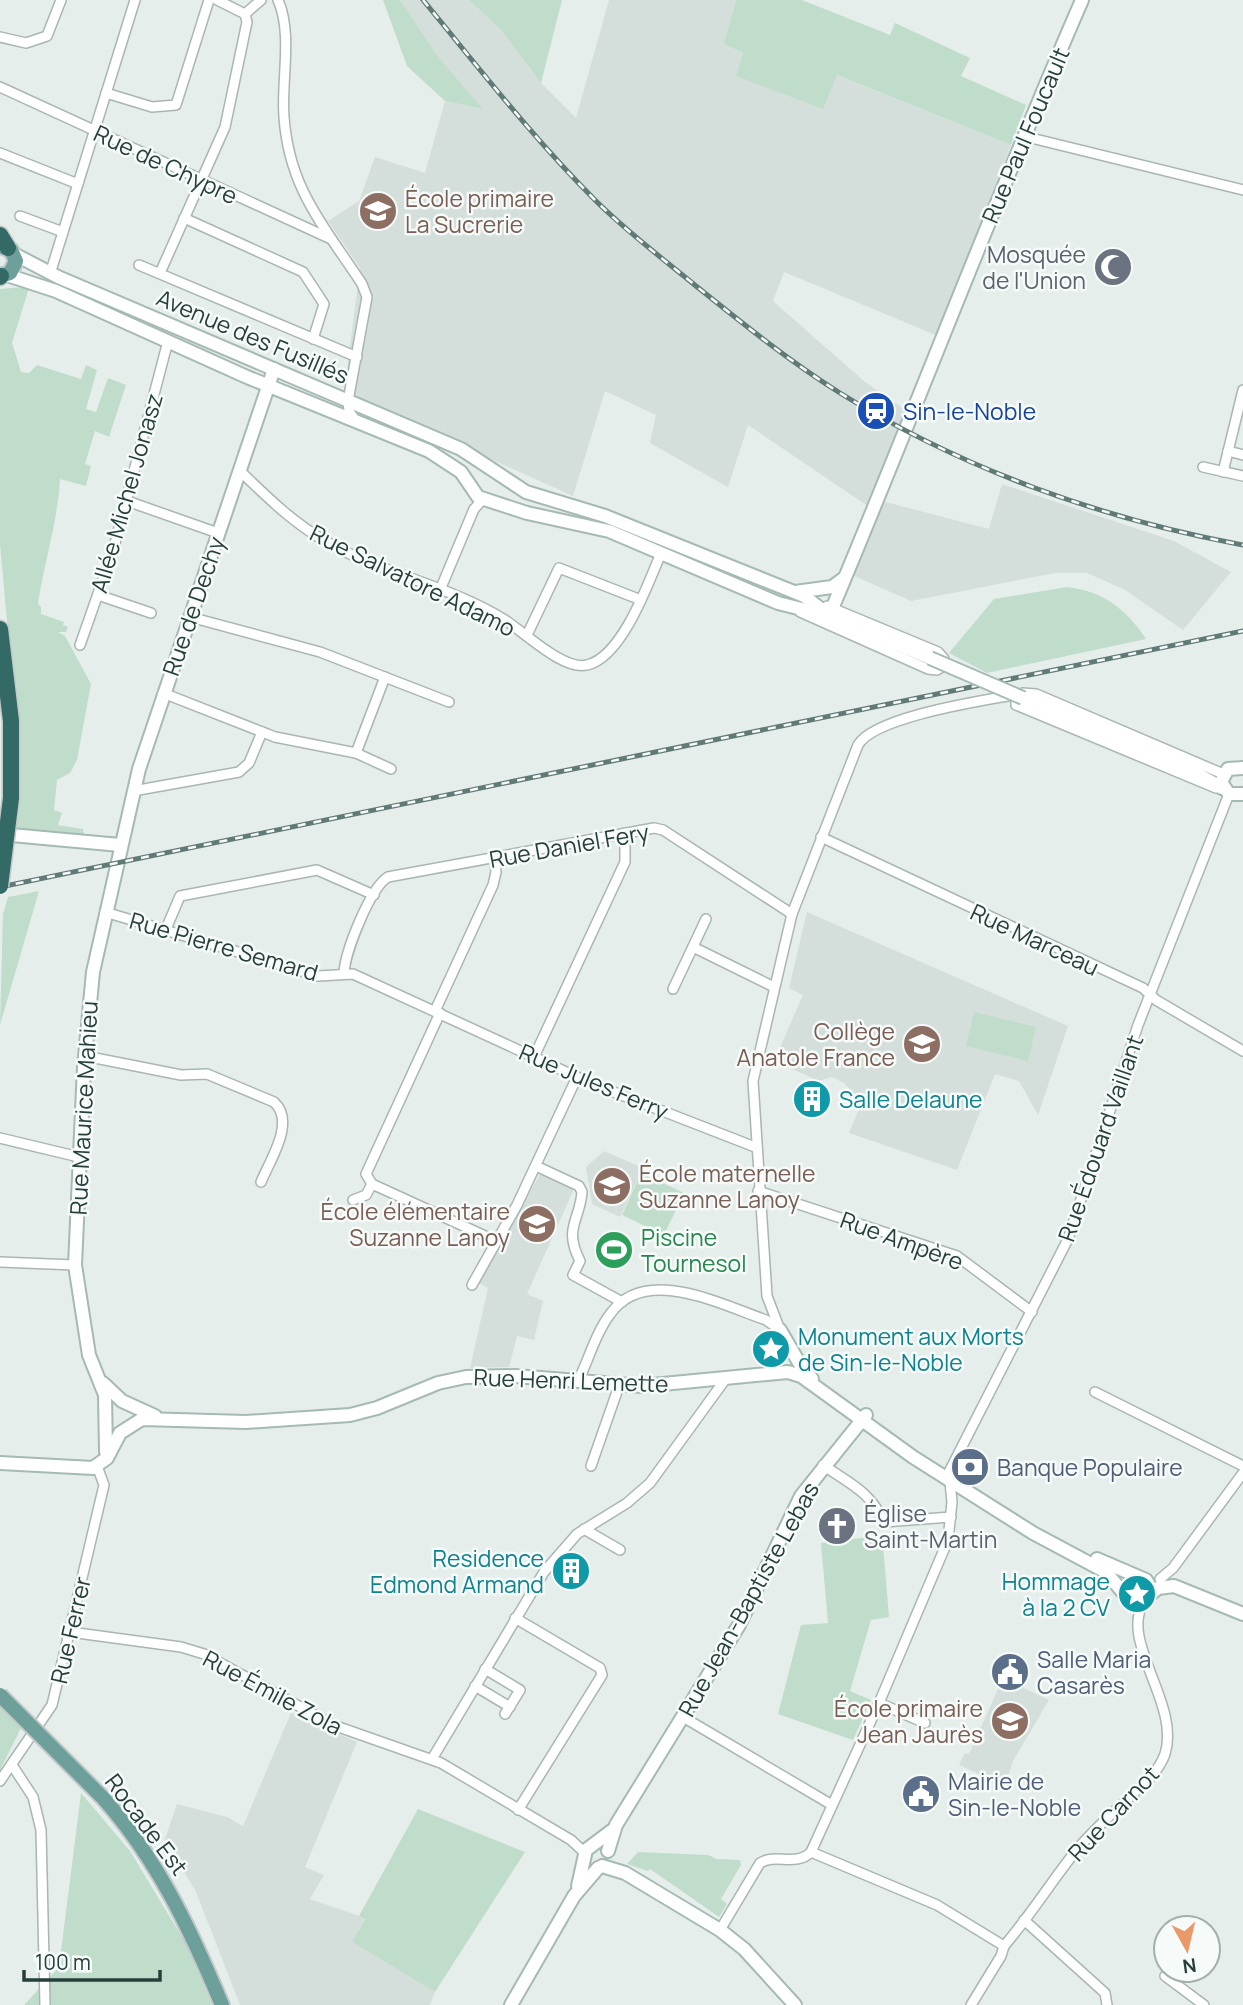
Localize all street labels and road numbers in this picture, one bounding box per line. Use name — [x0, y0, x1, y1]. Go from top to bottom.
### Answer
street label: Rue Paul Foucault — [974, 42, 1076, 228]
street label: Rue de Chypre — [89, 117, 243, 211]
street label: Avenue des Fusillés — [152, 281, 354, 391]
street label: Allée Michel Jonasz — [82, 389, 170, 597]
street label: Rue Salvatore Adamo — [305, 516, 521, 644]
street label: Rue de Dechy — [154, 532, 232, 680]
street label: Rue Daniel Fery — [487, 815, 651, 875]
street label: Rue Marceau — [966, 895, 1104, 983]
street label: Rue Pierre Semard — [126, 904, 322, 988]
street label: Rue Maurice Mahieu — [61, 1000, 105, 1216]
street label: Rue Édouard Vaillant — [1050, 1030, 1150, 1246]
street label: Rue Jules Ferry — [514, 1035, 674, 1127]
street label: Rue Ampère — [836, 1203, 968, 1277]
street label: Rue Henri Lemette — [473, 1361, 669, 1399]
street label: Rue Jean-Baptiste Lebas — [670, 1476, 826, 1722]
street label: Rue Ferrer — [42, 1573, 98, 1687]
street label: Rue Émile Zola — [198, 1642, 348, 1742]
street label: Rue Carnot — [1060, 1758, 1166, 1868]
street label: Rocade Est — [98, 1767, 196, 1881]

